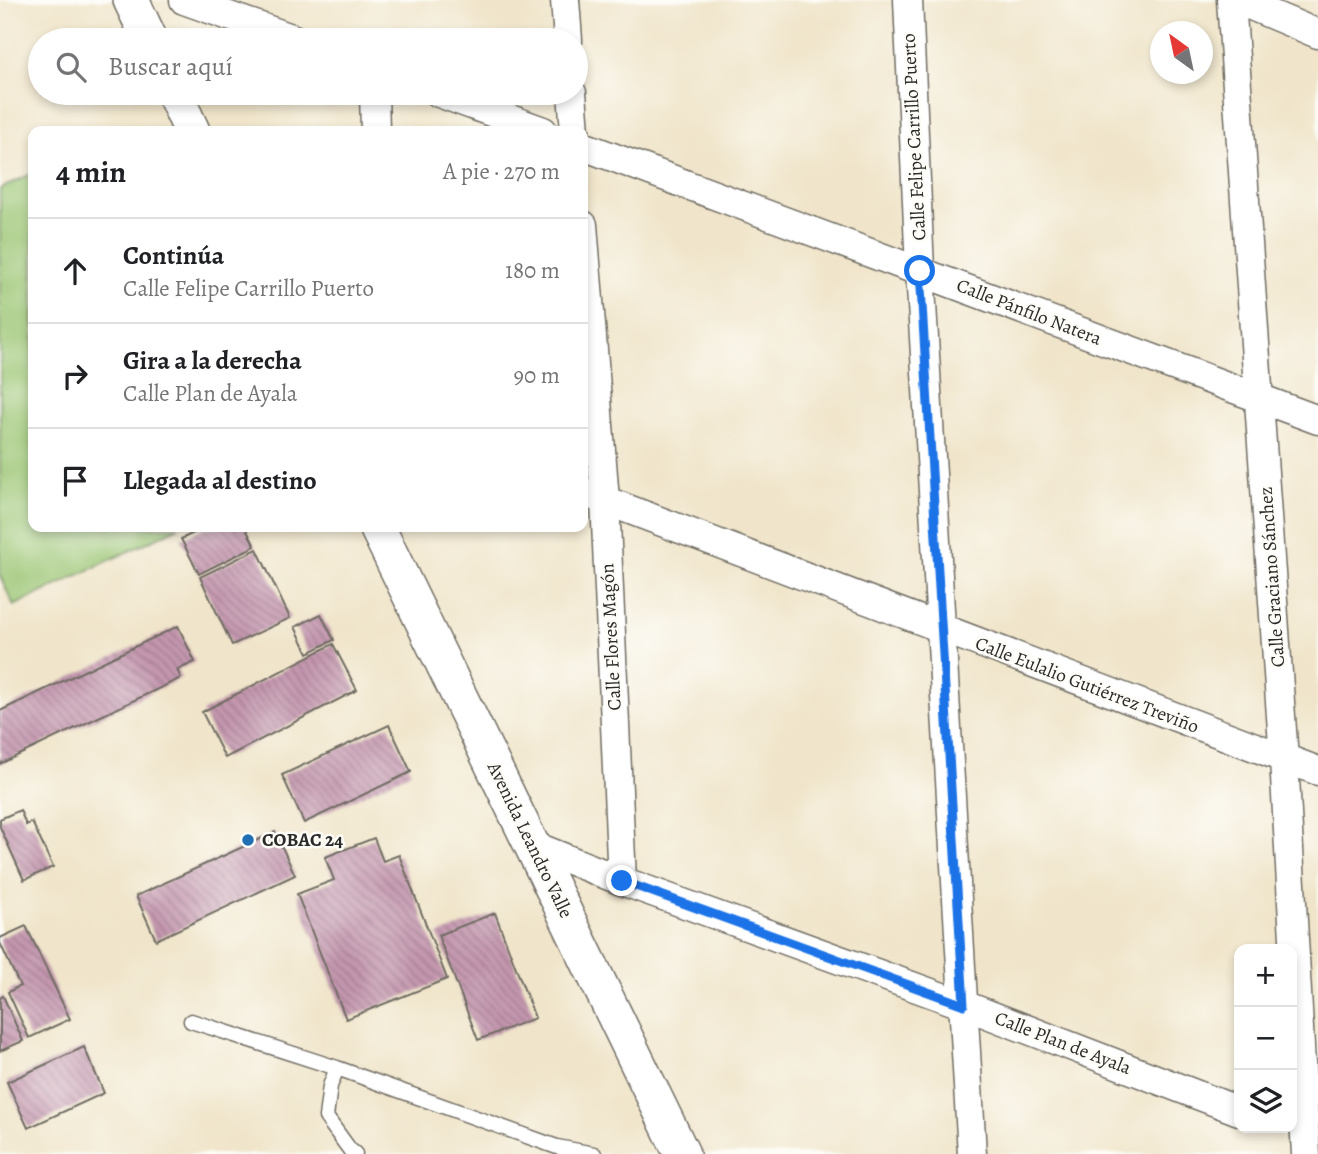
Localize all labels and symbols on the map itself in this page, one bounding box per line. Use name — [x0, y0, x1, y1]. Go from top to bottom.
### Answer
north arrow — [1150, 21, 1213, 84]
street label: Calle Felipe Carrillo Puerto — [896, 33, 932, 241]
route start — [904, 255, 935, 286]
street label: Calle Pánfilo Natera — [953, 272, 1105, 352]
street label: Calle Graciano Sánchez — [1253, 486, 1291, 668]
street label: Calle Flores Magón — [594, 563, 628, 711]
street label: Calle Eulalio Gutiérrez Treviño — [971, 630, 1203, 740]
street label: Avenida Leandro Valle — [480, 757, 579, 922]
place label: COBAC 24 — [262, 827, 343, 853]
marker: COBAC 24 — [240, 832, 256, 848]
route end — [606, 865, 637, 896]
street label: Calle Plan de Ayala — [991, 1005, 1135, 1081]

